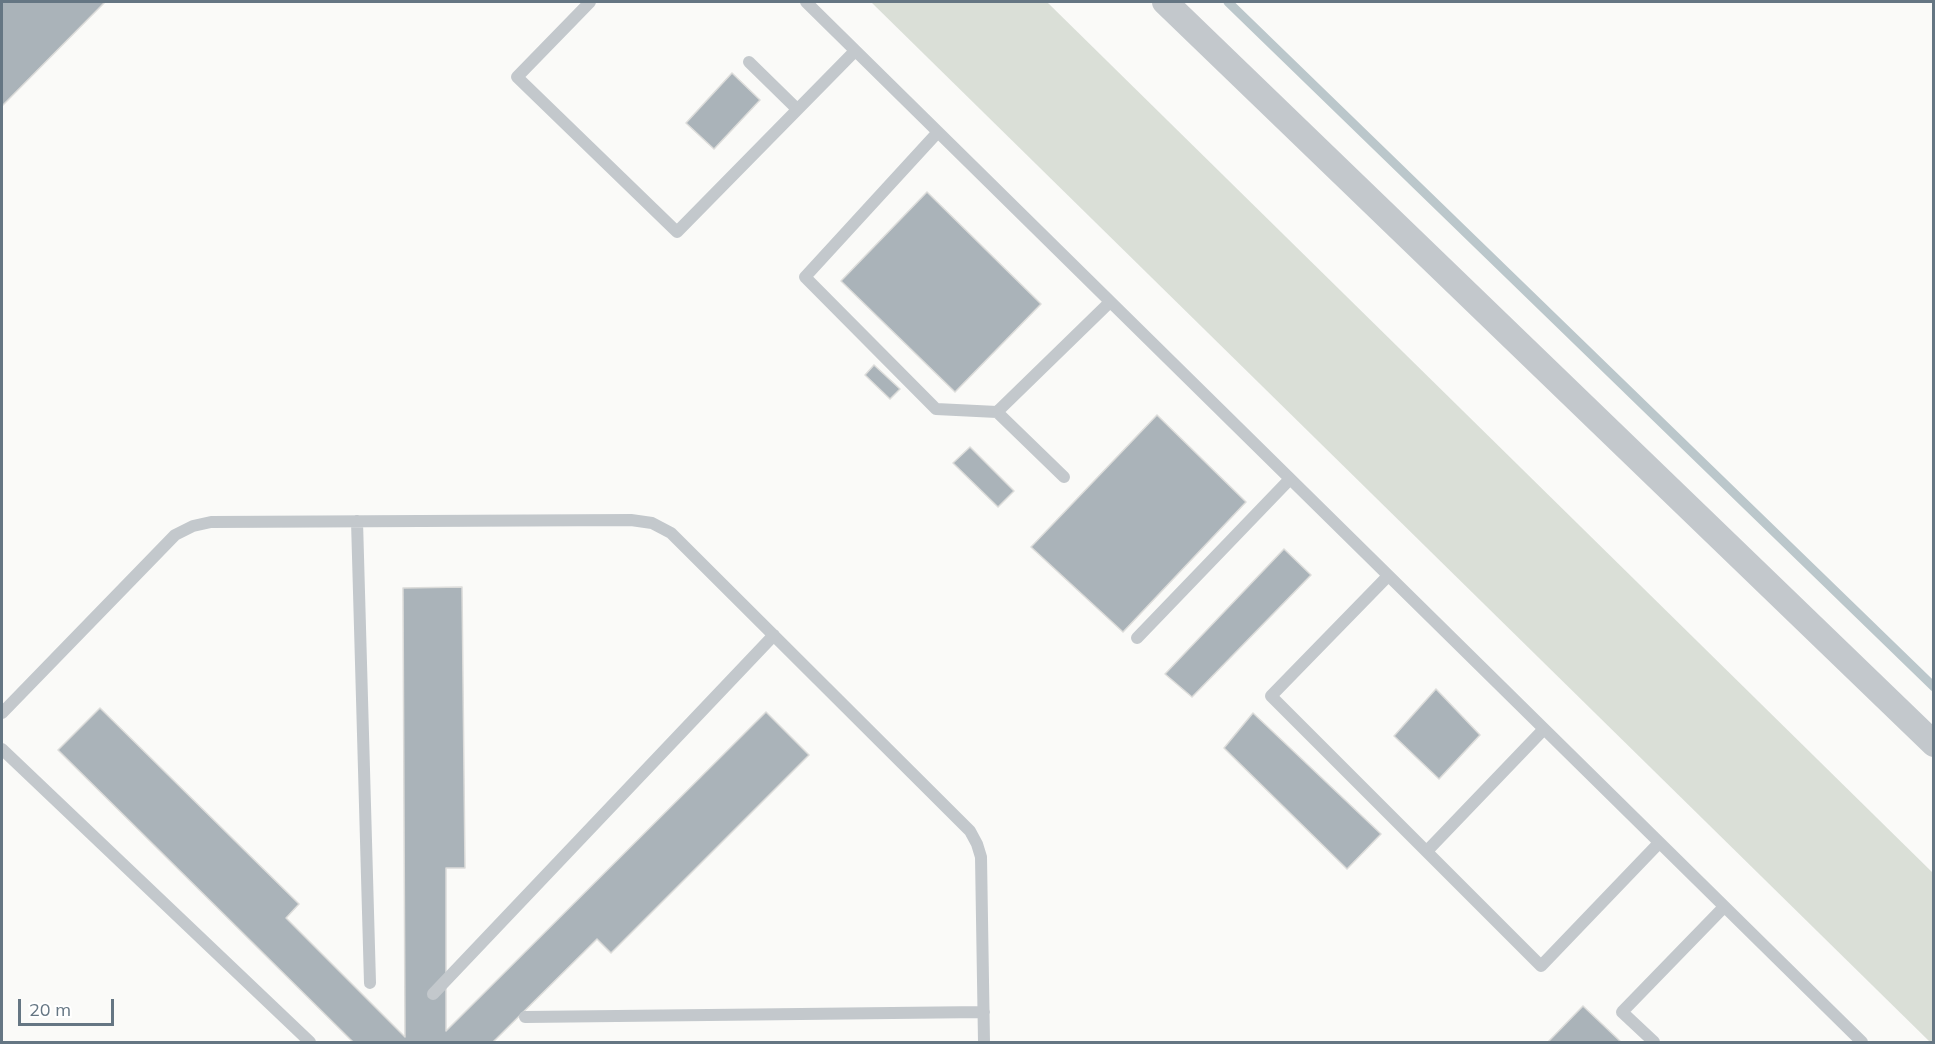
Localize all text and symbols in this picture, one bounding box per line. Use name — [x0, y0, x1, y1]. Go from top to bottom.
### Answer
scale bar — [21, 987, 117, 1025]
text: 20 m — [29, 998, 71, 1021]

